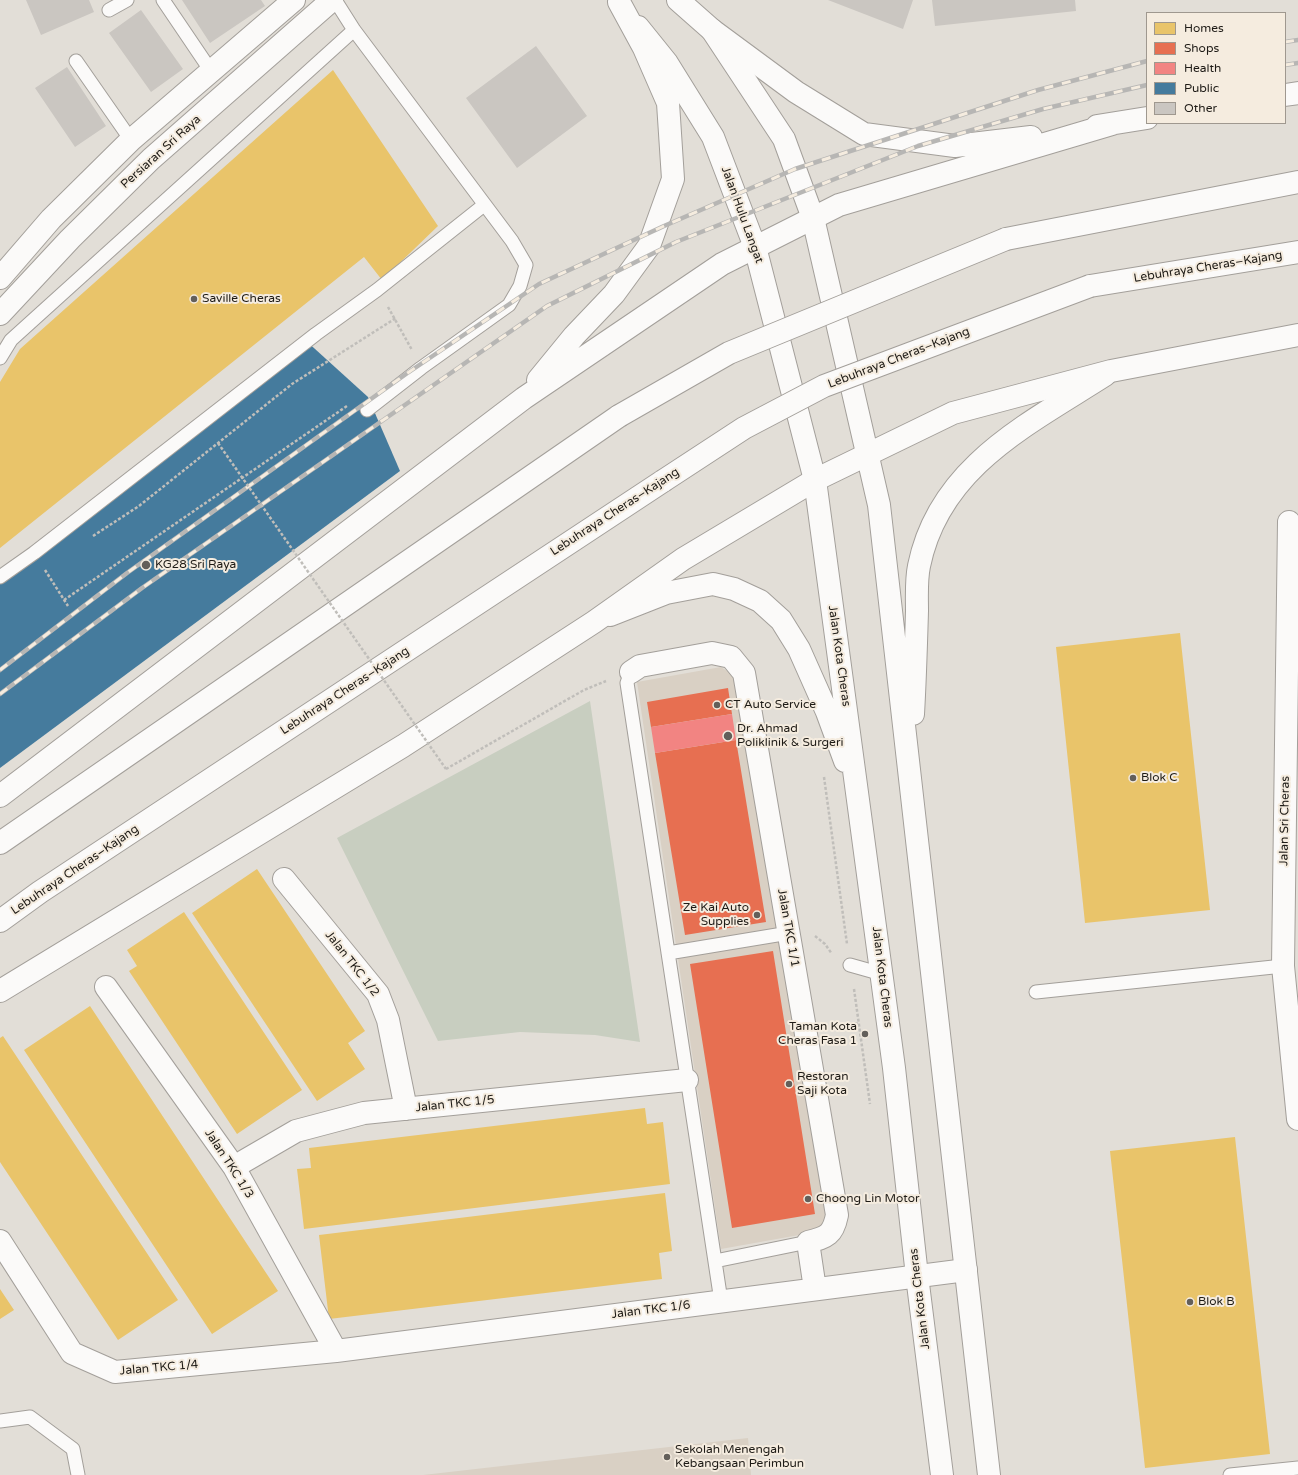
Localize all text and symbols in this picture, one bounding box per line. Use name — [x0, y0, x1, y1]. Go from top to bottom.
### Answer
legend — [1146, 12, 1286, 124]
text: Homes — [1184, 21, 1224, 35]
text: Shops — [1184, 41, 1219, 55]
text: Health — [1184, 61, 1221, 75]
text: Public — [1184, 81, 1219, 95]
text: Other — [1184, 101, 1217, 115]
street label: Persiaran Sri Raya — [118, 112, 204, 192]
street label: Jalan Hulu Langat — [718, 165, 766, 265]
street label: Lebuhraya Cheras–Kajang — [1133, 248, 1283, 286]
place label: Saville Cheras — [202, 292, 281, 306]
marker: Saville Cheras — [189, 294, 199, 304]
street label: Lebuhraya Cheras–Kajang — [826, 324, 972, 392]
street label: Lebuhraya Cheras–Kajang — [548, 465, 682, 559]
place label: KG28 Sri Raya — [155, 558, 236, 572]
marker: KG28 Sri Raya — [140, 559, 152, 571]
street label: Jalan Kota Cheras — [825, 605, 853, 707]
street label: Lebuhraya Cheras–Kajang — [278, 644, 412, 738]
place label: CT Auto Service — [725, 698, 816, 712]
marker: CT Auto Service — [712, 700, 722, 710]
place label: Dr. Ahmad Poliklinik & Surgeri — [737, 722, 843, 750]
marker: Dr. Ahmad Poliklinik & Surgeri — [722, 730, 734, 742]
place label: Blok C — [1141, 771, 1178, 785]
marker: Blok C — [1128, 773, 1138, 783]
street label: Jalan Sri Cheras — [1277, 776, 1293, 866]
street label: Lebuhraya Cheras–Kajang — [9, 822, 141, 918]
street label: Jalan TKC 1/1 — [774, 888, 802, 968]
place label: Ze Kai Auto Supplies — [683, 901, 749, 929]
marker: Ze Kai Auto Supplies — [752, 910, 762, 920]
street label: Jalan Kota Cheras — [869, 926, 895, 1028]
street label: Jalan TKC 1/2 — [322, 928, 382, 1000]
place label: Taman Kota Cheras Fasa 1 — [778, 1020, 857, 1048]
marker: Taman Kota Cheras Fasa 1 — [860, 1029, 870, 1039]
place label: Restoran Saji Kota — [797, 1070, 848, 1098]
marker: Restoran Saji Kota — [784, 1079, 794, 1089]
street label: Jalan TKC 1/5 — [415, 1093, 495, 1115]
street label: Jalan TKC 1/3 — [201, 1127, 257, 1201]
place label: Choong Lin Motor — [816, 1192, 920, 1206]
marker: Choong Lin Motor — [803, 1194, 813, 1204]
street label: Jalan Kota Cheras — [907, 1248, 933, 1350]
place label: Blok B — [1198, 1295, 1234, 1309]
marker: Blok B — [1185, 1297, 1195, 1307]
street label: Jalan TKC 1/6 — [611, 1298, 691, 1322]
street label: Jalan TKC 1/4 — [119, 1357, 199, 1379]
place label: Sekolah Menengah Kebangsaan Perimbun — [675, 1443, 804, 1471]
marker: Sekolah Menengah Kebangsaan Perimbun — [662, 1452, 672, 1462]

